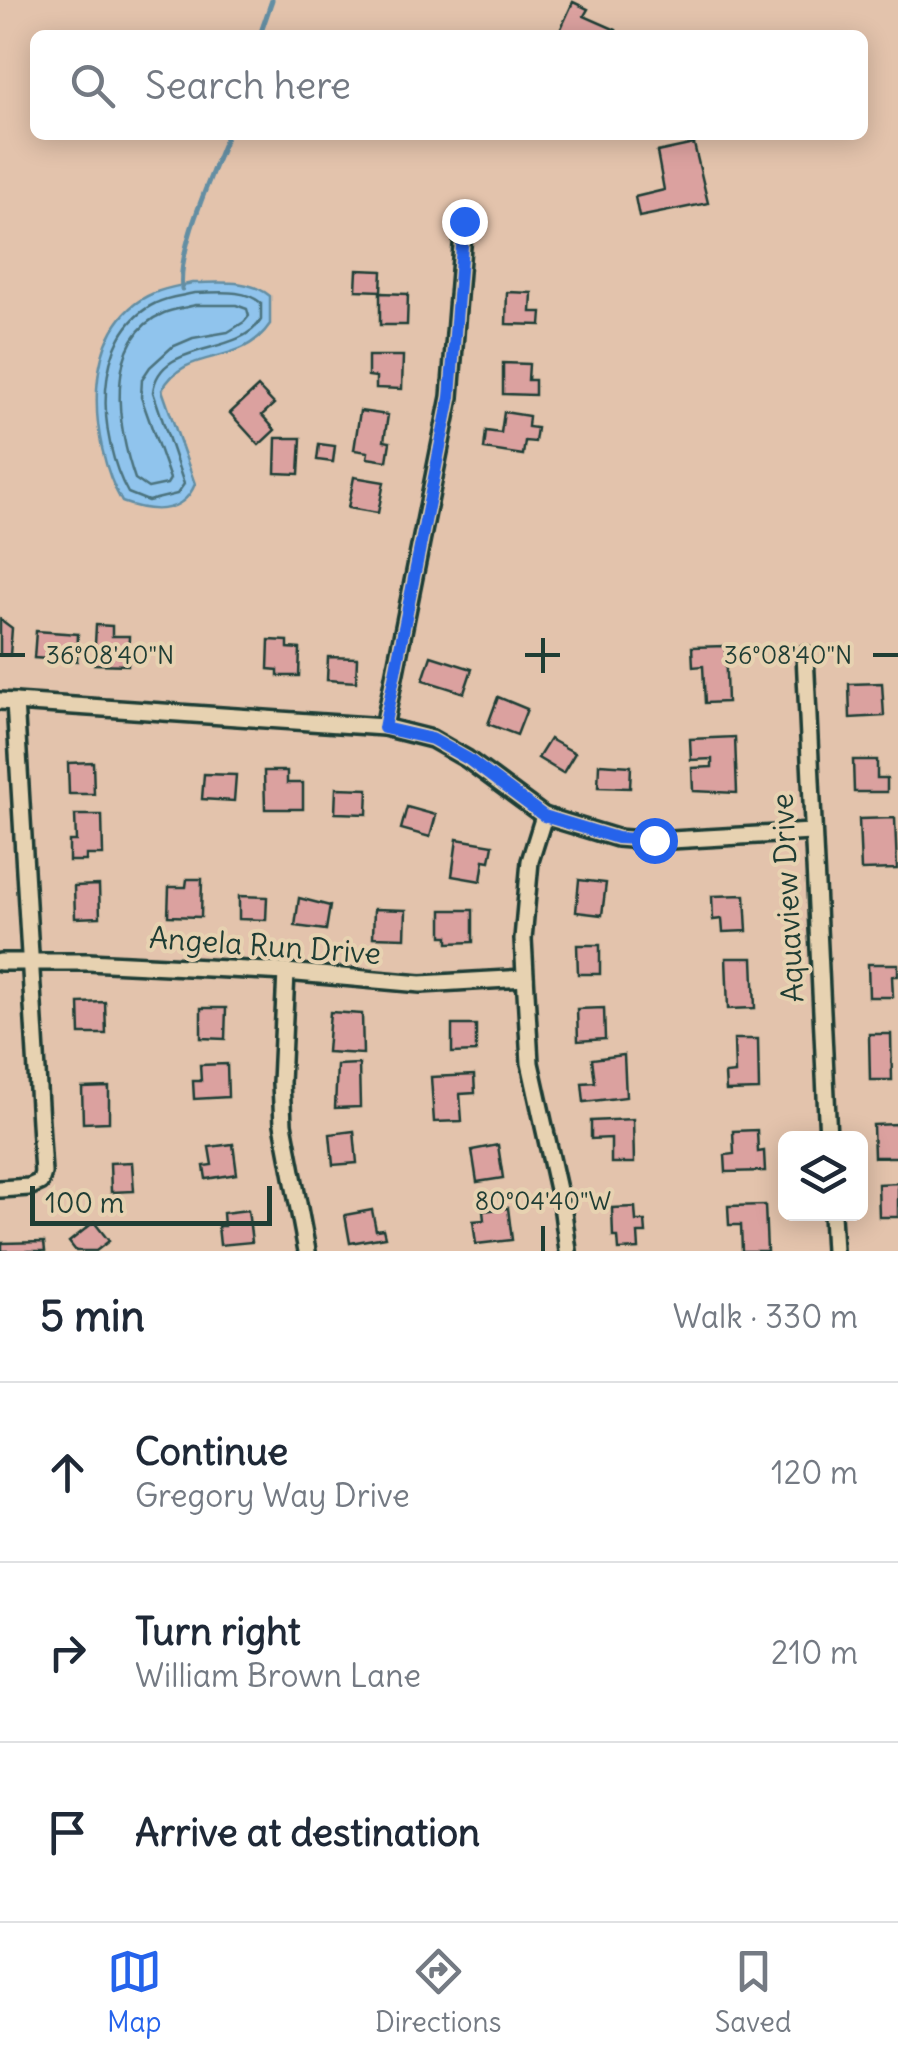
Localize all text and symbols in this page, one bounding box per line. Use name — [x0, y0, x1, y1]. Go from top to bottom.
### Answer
search box — [30, 30, 868, 140]
icon: search — [65, 58, 120, 113]
text: Search here — [145, 62, 351, 109]
route end — [442, 199, 488, 245]
text: 36°08'40"N — [46, 639, 174, 671]
text: 36°08'40"N — [724, 639, 852, 671]
street label: Aquaview Drive — [763, 792, 811, 1004]
route start — [632, 818, 678, 864]
street label: Angela Run Drive — [148, 918, 382, 972]
map controls — [778, 1131, 868, 1221]
button: layers — [778, 1131, 868, 1221]
scale bar — [30, 1181, 272, 1226]
text: 100 m — [45, 1185, 124, 1221]
text: 80°04'40"W — [475, 1185, 611, 1217]
text: 5 min — [40, 1290, 145, 1342]
text: Walk · 330 m — [673, 1296, 858, 1337]
text: Continue — [135, 1428, 288, 1475]
icon: ahead — [40, 1445, 95, 1500]
text: 120 m — [771, 1452, 858, 1493]
text: Gregory Way Drive — [135, 1475, 410, 1516]
text: Turn right — [135, 1608, 301, 1655]
icon: right — [40, 1625, 95, 1680]
text: 210 m — [771, 1632, 858, 1673]
text: William Brown Lane — [135, 1655, 421, 1696]
icon: arrive — [40, 1805, 95, 1860]
text: Arrive at destination — [135, 1809, 480, 1856]
tab: Map — [107, 1944, 162, 2040]
tab: Directions — [375, 1944, 501, 2040]
tab: Saved — [715, 1944, 791, 2040]

